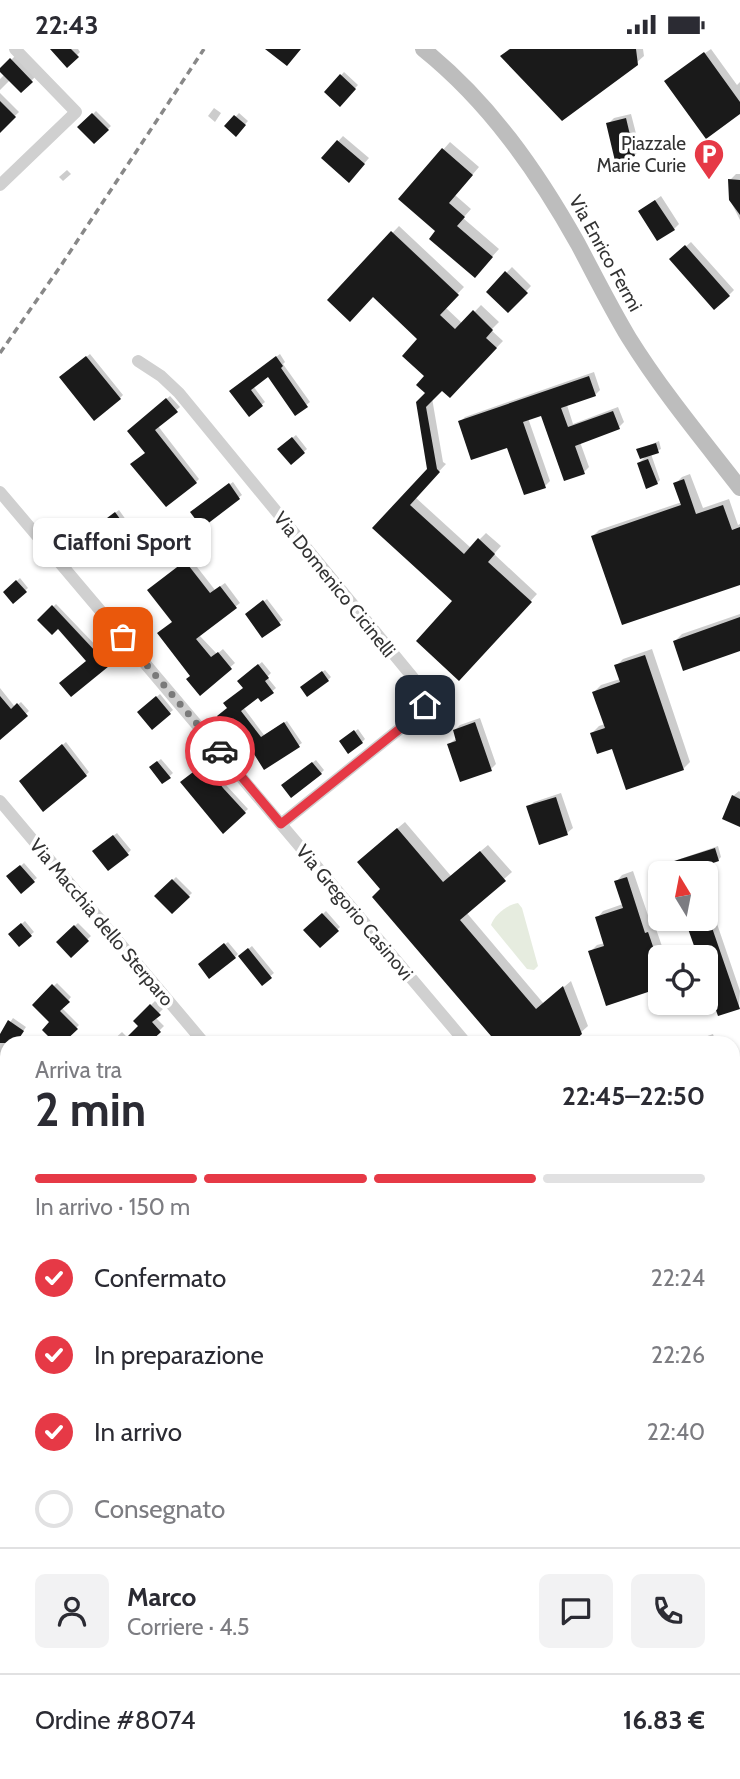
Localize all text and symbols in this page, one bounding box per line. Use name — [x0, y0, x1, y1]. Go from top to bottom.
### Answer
text: 22:43 — [35, 9, 98, 41]
place label: Piazzale Marie Curie — [596, 132, 686, 177]
parking icon: Piazzale Marie Curie — [692, 137, 726, 181]
street label: Via Enrico Fermi — [564, 191, 647, 315]
street label: Via Domenico Cicinelli — [269, 507, 400, 662]
callout: Ciaffoni Sport — [34, 518, 212, 567]
text: Ciaffoni Sport — [53, 528, 191, 556]
pin — [93, 607, 153, 667]
icon: bag — [104, 618, 142, 656]
pin — [395, 675, 455, 735]
icon: home — [406, 686, 444, 724]
courier — [185, 716, 255, 786]
icon: car — [201, 732, 239, 770]
street label: Via Macchia dello Sterparo — [25, 834, 178, 1011]
street label: Via Gregorio Casinovi — [291, 840, 418, 985]
north arrow — [648, 861, 718, 931]
map controls — [648, 861, 718, 1015]
button: locate — [648, 945, 718, 1015]
text: Arriva tra — [35, 1056, 122, 1084]
text: 22:45–22:50 — [562, 1080, 705, 1112]
text: 2 min — [35, 1082, 146, 1138]
text: In arrivo · 150 m — [35, 1193, 190, 1221]
icon: check — [35, 1259, 73, 1297]
text: Confermato — [94, 1262, 226, 1294]
text: 22:24 — [651, 1264, 705, 1292]
icon: check — [35, 1336, 73, 1374]
text: In preparazione — [94, 1339, 264, 1371]
text: 22:26 — [651, 1341, 705, 1369]
icon: check — [35, 1413, 73, 1451]
text: In arrivo — [94, 1416, 182, 1448]
text: 22:40 — [647, 1418, 705, 1446]
text: Consegnato — [94, 1493, 225, 1525]
button: person — [35, 1574, 109, 1648]
button: chat — [539, 1574, 613, 1648]
button: phone — [631, 1574, 705, 1648]
text: Marco — [127, 1581, 196, 1613]
text: Corriere · 4.5 — [127, 1613, 249, 1641]
text: Ordine #8074 — [35, 1704, 195, 1736]
text: 16.83 € — [623, 1704, 705, 1736]

